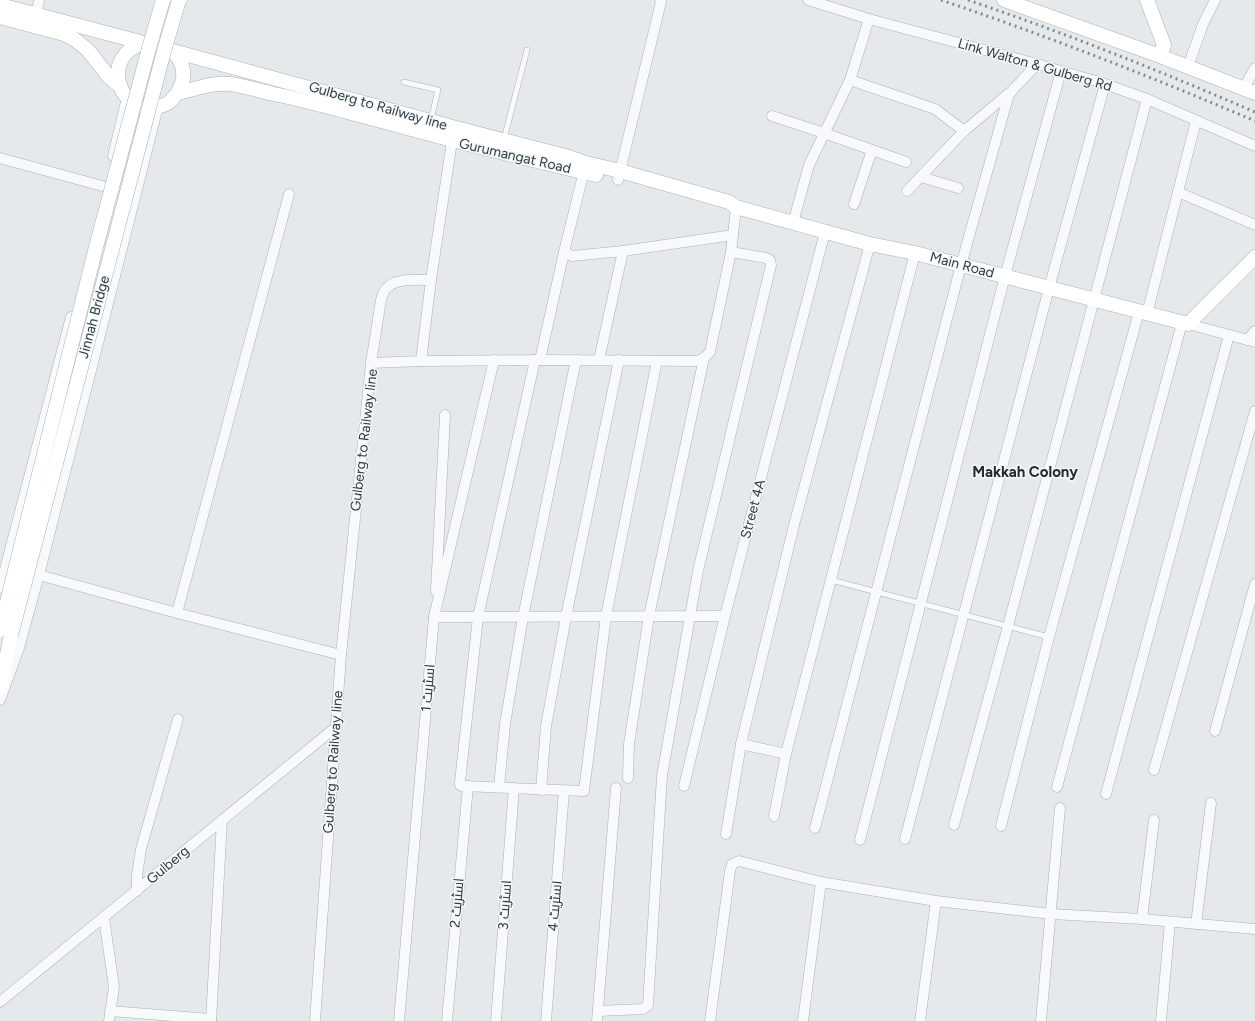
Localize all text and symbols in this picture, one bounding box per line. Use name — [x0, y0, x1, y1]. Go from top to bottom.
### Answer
street label: Link Walton & Gulberg Rd — [956, 35, 1114, 95]
street label: Gulberg to Railway line — [307, 78, 450, 134]
street label: Gurumangat Road — [457, 135, 573, 177]
street label: Main Road — [928, 248, 996, 282]
street label: Jinnah Bridge — [75, 273, 113, 360]
street label: Gulberg to Railway line — [347, 367, 381, 512]
district label: Makkah Colony — [972, 463, 1078, 481]
street label: Street 4A — [737, 477, 769, 541]
street label: اسٹریٹ 1 — [417, 663, 439, 713]
street label: Gulberg to Railway line — [320, 690, 347, 834]
street label: Gulberg — [143, 842, 193, 888]
street label: اسٹریٹ 2 — [446, 877, 468, 929]
street label: اسٹریٹ 3 — [495, 880, 515, 930]
street label: اسٹریٹ 4 — [544, 880, 566, 932]

